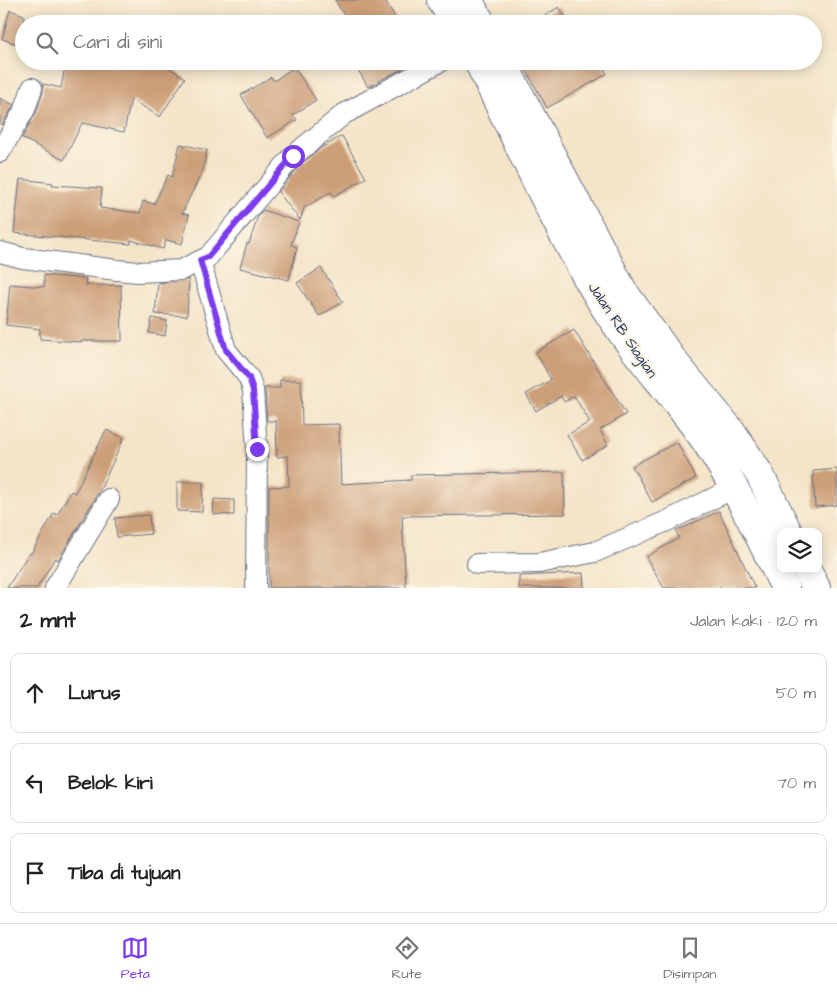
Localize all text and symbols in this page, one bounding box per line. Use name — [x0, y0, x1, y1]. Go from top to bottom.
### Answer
search box — [15, 15, 822, 70]
icon: search — [33, 29, 61, 57]
text: Cari di sini — [73, 29, 162, 56]
route start — [282, 145, 305, 168]
street label: Jalan RB Siagian — [582, 278, 663, 383]
route end — [246, 438, 269, 461]
map controls — [777, 528, 822, 573]
button: layers — [777, 528, 822, 573]
text: 2 mnt — [20, 606, 76, 635]
text: Jalan kaki · 120 m — [690, 610, 817, 632]
icon: ahead — [21, 679, 49, 707]
text: Lurus — [68, 680, 120, 707]
text: 50 m — [776, 682, 816, 704]
icon: left — [21, 769, 49, 797]
text: Belok kiri — [68, 770, 153, 797]
text: 70 m — [777, 772, 816, 794]
icon: arrive — [21, 859, 49, 887]
text: Tiba di tujuan — [68, 860, 180, 887]
tab: Peta — [121, 934, 150, 984]
tab: Rute — [391, 934, 422, 984]
tab: Disimpan — [663, 934, 716, 984]

